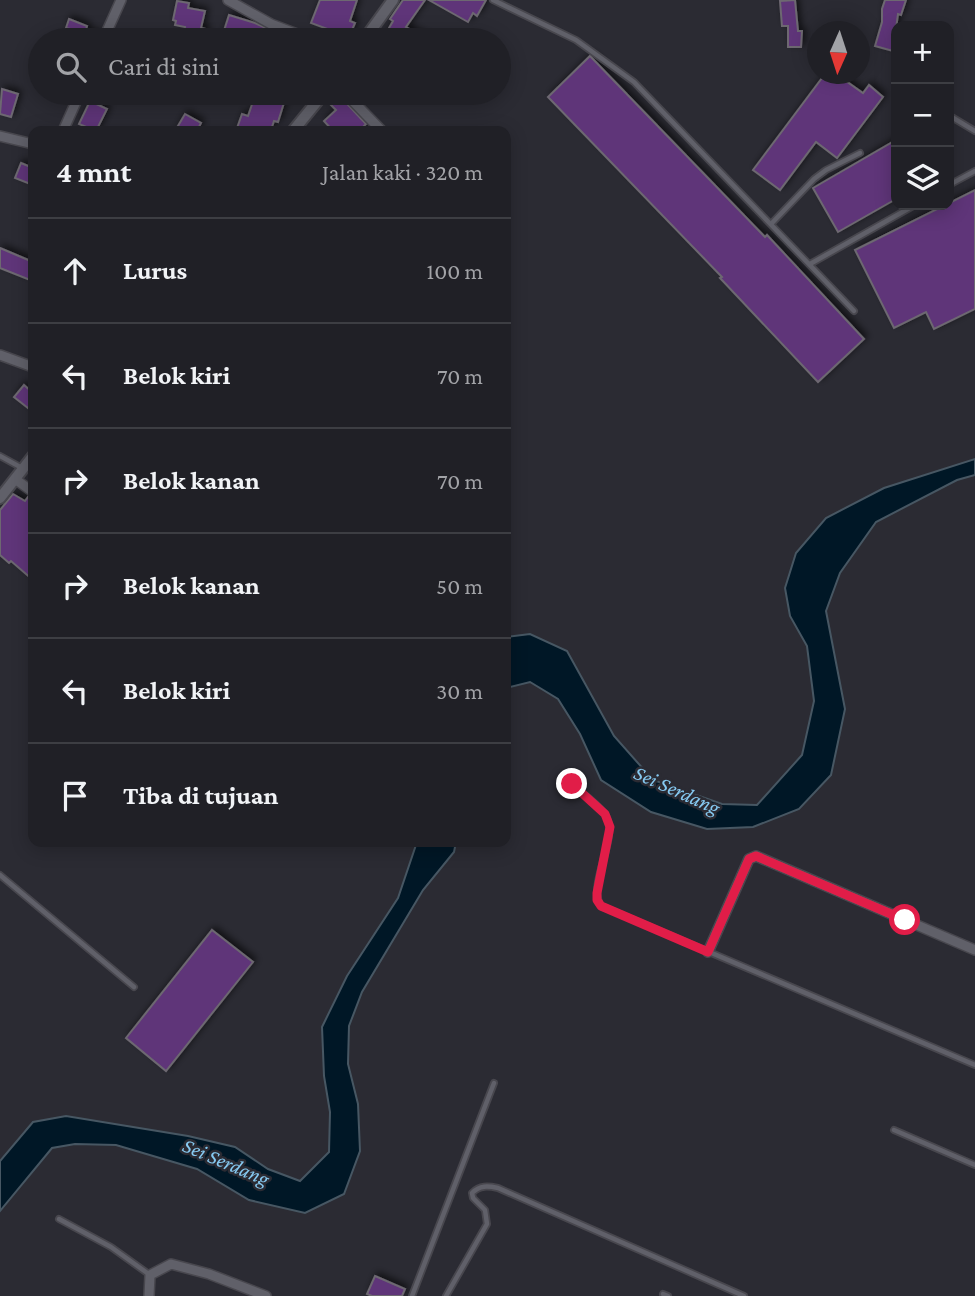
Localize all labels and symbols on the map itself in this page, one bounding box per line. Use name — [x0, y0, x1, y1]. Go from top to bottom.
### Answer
north arrow — [807, 21, 870, 84]
water label: Sei Serdang — [630, 760, 724, 820]
route end — [556, 768, 587, 799]
route start — [889, 904, 920, 935]
water label: Sei Serdang — [179, 1133, 274, 1191]

